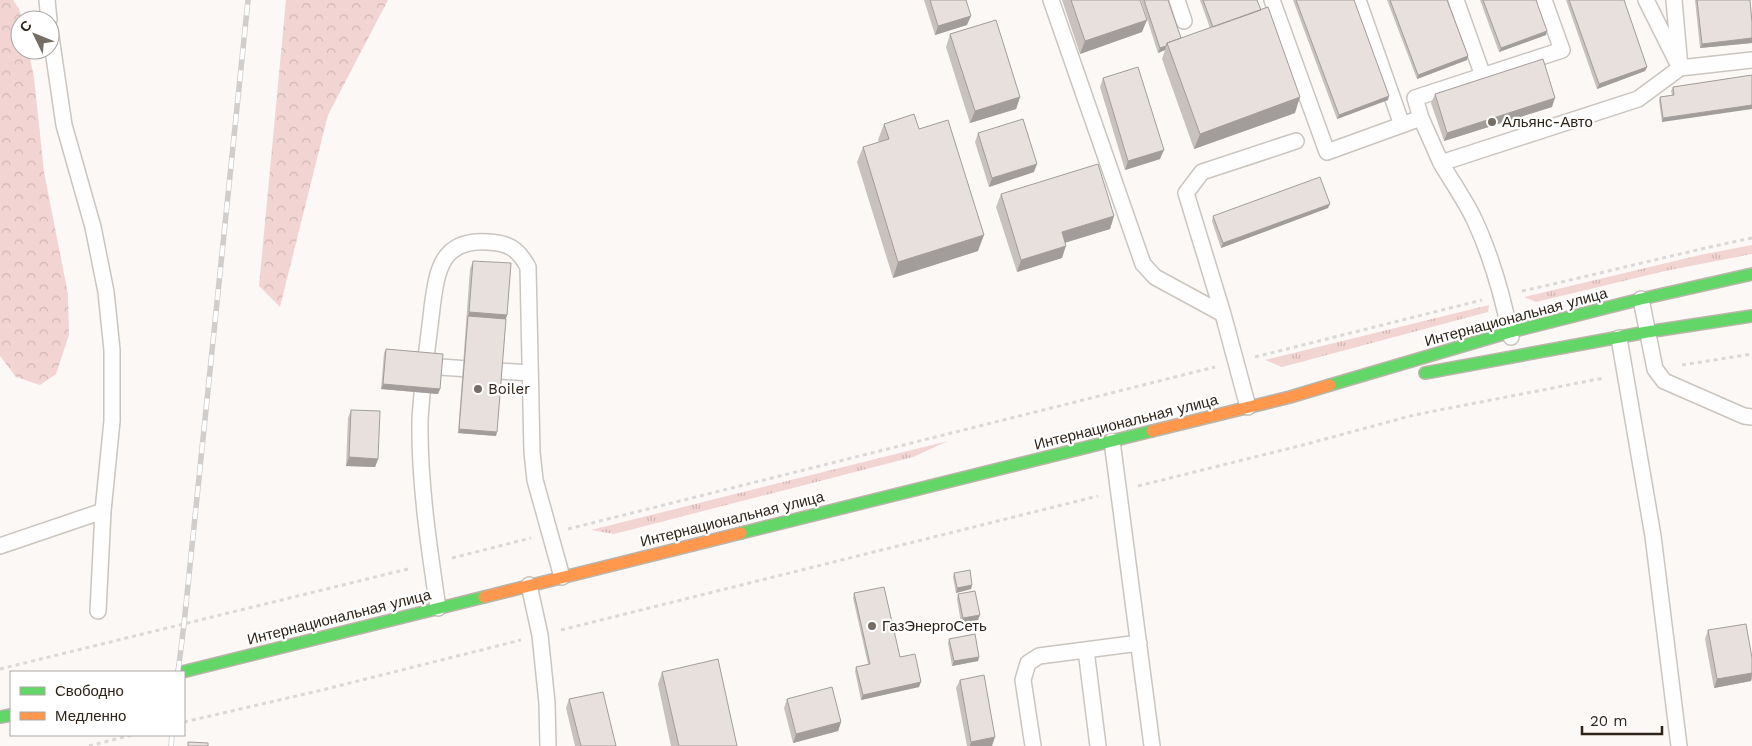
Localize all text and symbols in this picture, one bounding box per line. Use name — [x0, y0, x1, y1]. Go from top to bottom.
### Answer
north arrow — [10, 10, 60, 60]
text: С — [16, 17, 35, 35]
place label: Альянс-Авто — [1502, 113, 1593, 131]
marker: Альянс-Авто — [1486, 116, 1498, 128]
street label: Интернациональная улица — [1423, 284, 1610, 350]
place label: Boiler — [488, 380, 530, 398]
marker: Boiler — [472, 383, 484, 395]
street label: Интернациональная улица — [1032, 390, 1220, 454]
street label: Интернациональная улица — [638, 487, 826, 551]
street label: Интернациональная улица — [245, 585, 433, 649]
place label: ГазЭнергоСеть — [882, 617, 987, 635]
marker: ГазЭнергоСеть — [866, 620, 878, 632]
legend — [10, 671, 185, 736]
text: Свободно — [55, 682, 124, 700]
scale bar — [1582, 704, 1662, 736]
text: Медленно — [55, 707, 126, 725]
text: 20 m — [1590, 712, 1628, 730]

